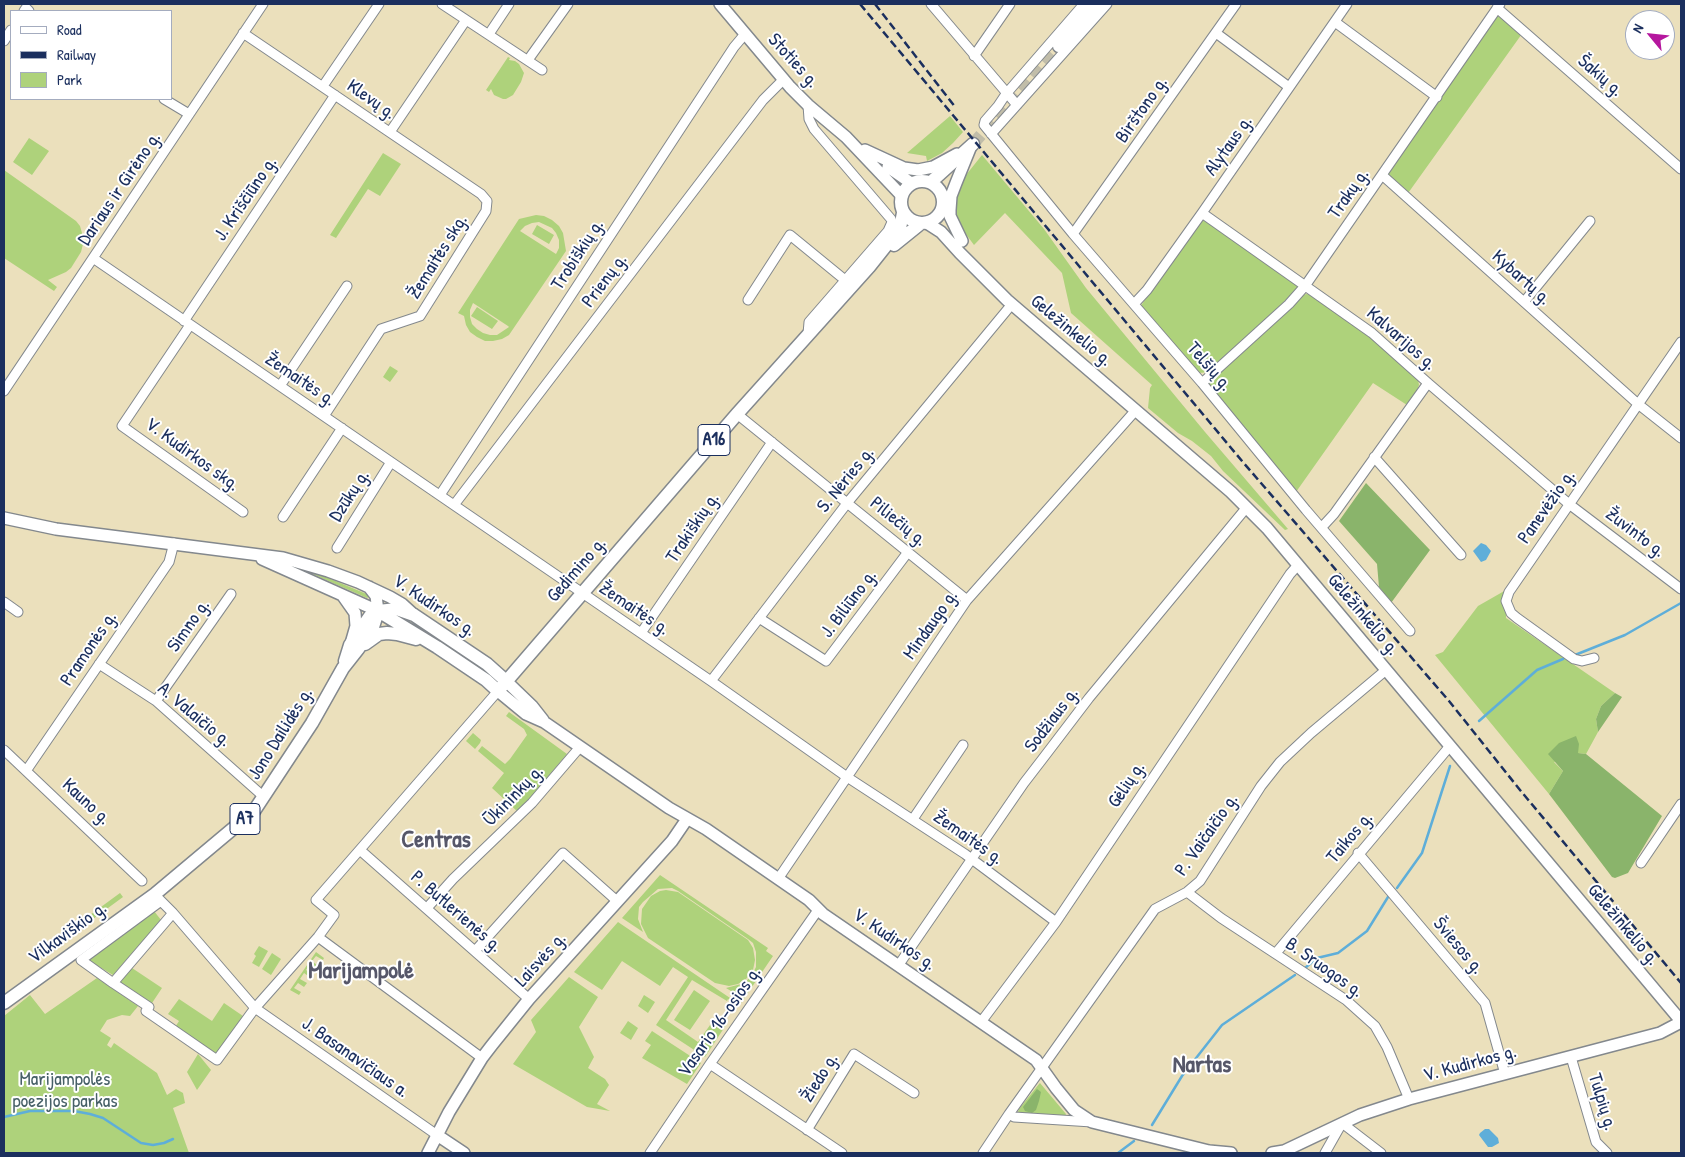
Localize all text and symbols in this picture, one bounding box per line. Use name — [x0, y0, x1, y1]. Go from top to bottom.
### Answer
legend — [10, 10, 172, 100]
north arrow — [1625, 10, 1675, 60]
text: Road — [57, 19, 82, 40]
text: N — [1627, 20, 1647, 36]
street label: Stoties g. — [763, 29, 823, 93]
text: Railway — [57, 44, 96, 65]
street label: Šakių g. — [1573, 50, 1627, 102]
text: Park — [57, 69, 82, 90]
street label: Birštono g. — [1111, 72, 1173, 148]
street label: Klevų g. — [342, 75, 400, 125]
street label: Alytaus g. — [1200, 112, 1258, 180]
street label: Dariaus ir Girėno g. — [74, 128, 166, 250]
street label: J. Kriščiūno g. — [210, 153, 282, 245]
street label: Trakų g. — [1324, 165, 1374, 223]
street label: Žemaitės skg. — [403, 211, 473, 303]
street label: Trobiškių g. — [547, 215, 609, 295]
street label: Kybartų g. — [1487, 246, 1555, 310]
street label: Prienų g. — [577, 250, 633, 312]
street label: Geležinkelio g. — [1026, 290, 1116, 372]
street label: Kalvarijos g. — [1361, 302, 1441, 376]
street label: Telšių g. — [1182, 338, 1236, 396]
street label: Žemaitės g. — [260, 348, 340, 412]
street label: V. Kudirkos skg. — [141, 413, 243, 497]
road number: A16 — [698, 424, 730, 456]
street label: S. Nėries g. — [813, 442, 879, 518]
street label: Dzūkų g. — [325, 466, 375, 526]
street label: Panevėžio g. — [1513, 466, 1581, 548]
street label: Trakiškių g. — [661, 489, 725, 567]
street label: Piliečių g. — [865, 492, 931, 552]
street label: Žuvinto g. — [1601, 503, 1669, 563]
street label: Gedimino g. — [543, 533, 611, 607]
street label: J. Biliūno g. — [816, 565, 882, 643]
street label: V. Kudirkos g. — [388, 570, 480, 642]
street label: Geležinkelio g. — [1322, 570, 1404, 660]
street label: Žemaitės g. — [594, 577, 674, 641]
street label: Mindaugo g. — [899, 586, 963, 664]
street label: Simno g. — [163, 595, 215, 657]
street label: Pramonės g. — [56, 607, 122, 691]
street label: A. Valaičio g. — [153, 678, 235, 752]
street label: Sodžiaus g. — [1020, 683, 1084, 757]
street label: Jono Dailidės g. — [244, 684, 318, 784]
street label: Gėlių g. — [1103, 758, 1151, 812]
street label: Ūkininkų g. — [479, 761, 549, 831]
street label: Kauno g. — [57, 774, 115, 830]
street label: P. Vaičaičio g. — [1170, 789, 1244, 881]
road number: A7 — [230, 804, 260, 834]
street label: Žemaitės g. — [929, 806, 1007, 870]
street label: Taikos g. — [1322, 808, 1378, 868]
district label: Centras — [401, 827, 471, 855]
street label: P. Butlerienės g. — [406, 866, 506, 958]
street label: Geležinkelio g. — [1582, 880, 1664, 970]
street label: Vilkaviškio g. — [24, 897, 112, 969]
street label: V. Kudirkos g. — [848, 904, 940, 976]
street label: Šviesos g. — [1428, 913, 1488, 979]
street label: Laisvės g. — [511, 928, 571, 992]
street label: B. Sruogos g. — [1281, 933, 1367, 1003]
district label: Marijampolė — [308, 958, 414, 986]
street label: Vasario 16-osios g. — [673, 962, 767, 1082]
street label: J. Basanavičiaus a. — [297, 1013, 413, 1103]
street label: V. Kudirkos g. — [1421, 1041, 1519, 1087]
street label: Žiedo g. — [796, 1049, 844, 1107]
district label: Nartas — [1173, 1052, 1231, 1080]
park label: Marijampolės poezijos parkas — [12, 1069, 118, 1113]
street label: Tulpių g. — [1583, 1071, 1621, 1133]

